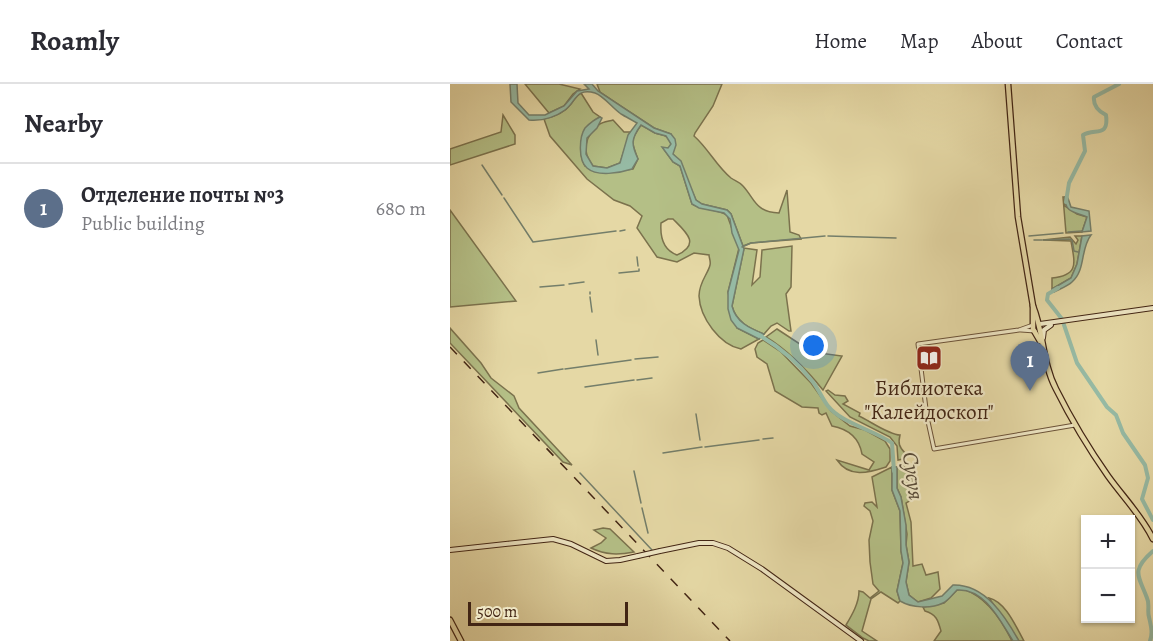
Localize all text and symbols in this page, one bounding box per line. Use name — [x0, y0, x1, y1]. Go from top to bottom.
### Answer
text: Roamly — [30, 22, 119, 60]
text: Home — [814, 27, 867, 55]
text: Map — [900, 27, 938, 55]
text: About — [971, 27, 1023, 55]
text: Contact — [1056, 27, 1123, 55]
text: Nearby — [24, 106, 103, 141]
text: Отделение почты №3 — [81, 180, 284, 210]
text: 1 — [40, 195, 47, 222]
text: 680 m — [376, 195, 426, 222]
text: Public building — [81, 210, 205, 237]
your location — [799, 331, 828, 360]
pin: 1 — [1010, 342, 1050, 391]
library icon: Библиотека "Калейдоскоп" — [914, 343, 944, 373]
place label: Библиотека "Калейдоскоп" — [864, 374, 994, 426]
water label: Сусуя — [895, 450, 931, 502]
map controls — [1081, 515, 1135, 623]
button: + — [1081, 515, 1135, 569]
button: − — [1081, 569, 1135, 623]
scale bar — [468, 599, 628, 626]
text: 500 m — [477, 601, 517, 623]

